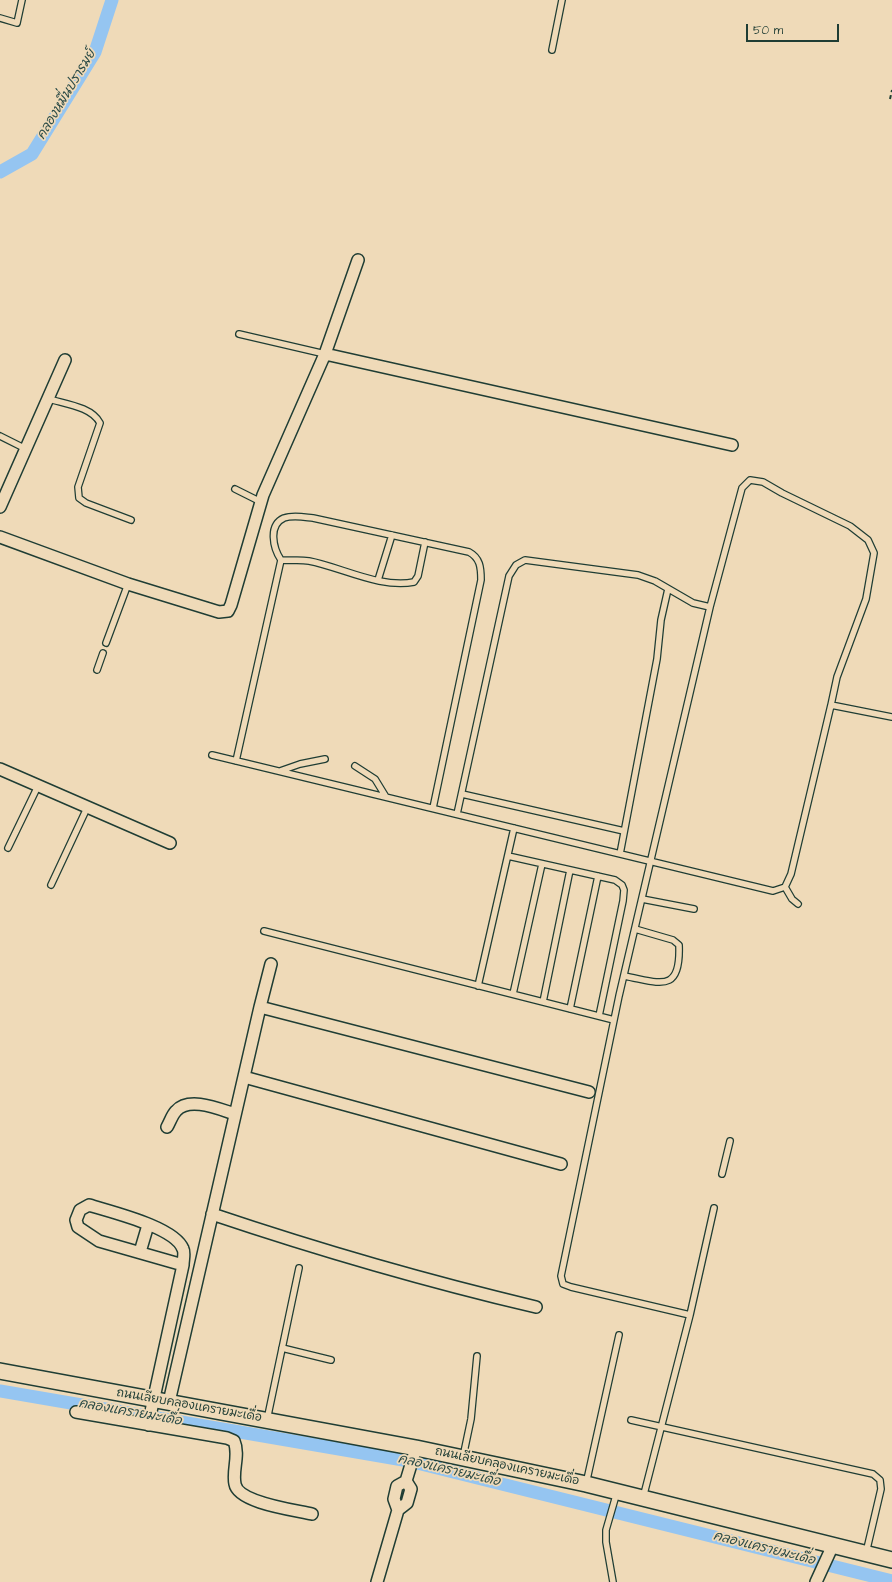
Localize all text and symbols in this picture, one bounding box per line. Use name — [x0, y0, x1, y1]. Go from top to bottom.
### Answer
scale bar — [748, 16, 841, 42]
text: 50 m — [753, 22, 783, 39]
water label: คลองหมื่นปรารมย์ — [34, 47, 100, 143]
street label: ถนนเลียบคลองแครายมะเดื่อ — [115, 1386, 263, 1426]
water label: คลองแครายมะเดื่อ — [77, 1396, 183, 1430]
street label: ถนนเลียบคลองแครายมะเดื่อ — [433, 1445, 581, 1489]
water label: คลองแครายมะเดื่อ — [396, 1452, 502, 1490]
water label: คลองแครายมะเดื่อ — [711, 1529, 817, 1569]

